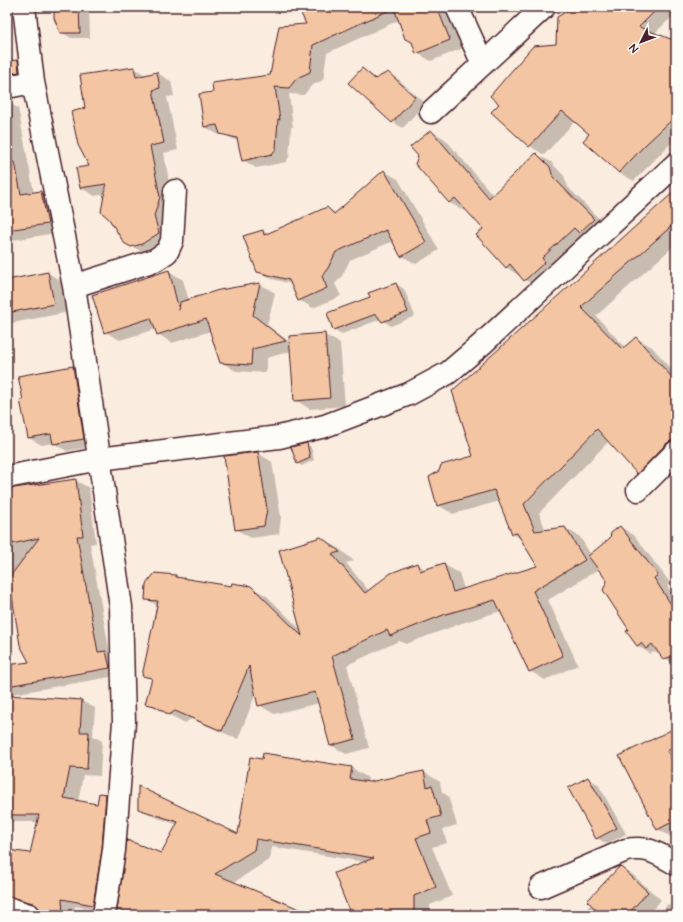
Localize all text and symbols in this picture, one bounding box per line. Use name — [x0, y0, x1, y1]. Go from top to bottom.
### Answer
north arrow — [621, 22, 661, 62]
text: N — [626, 41, 642, 56]

